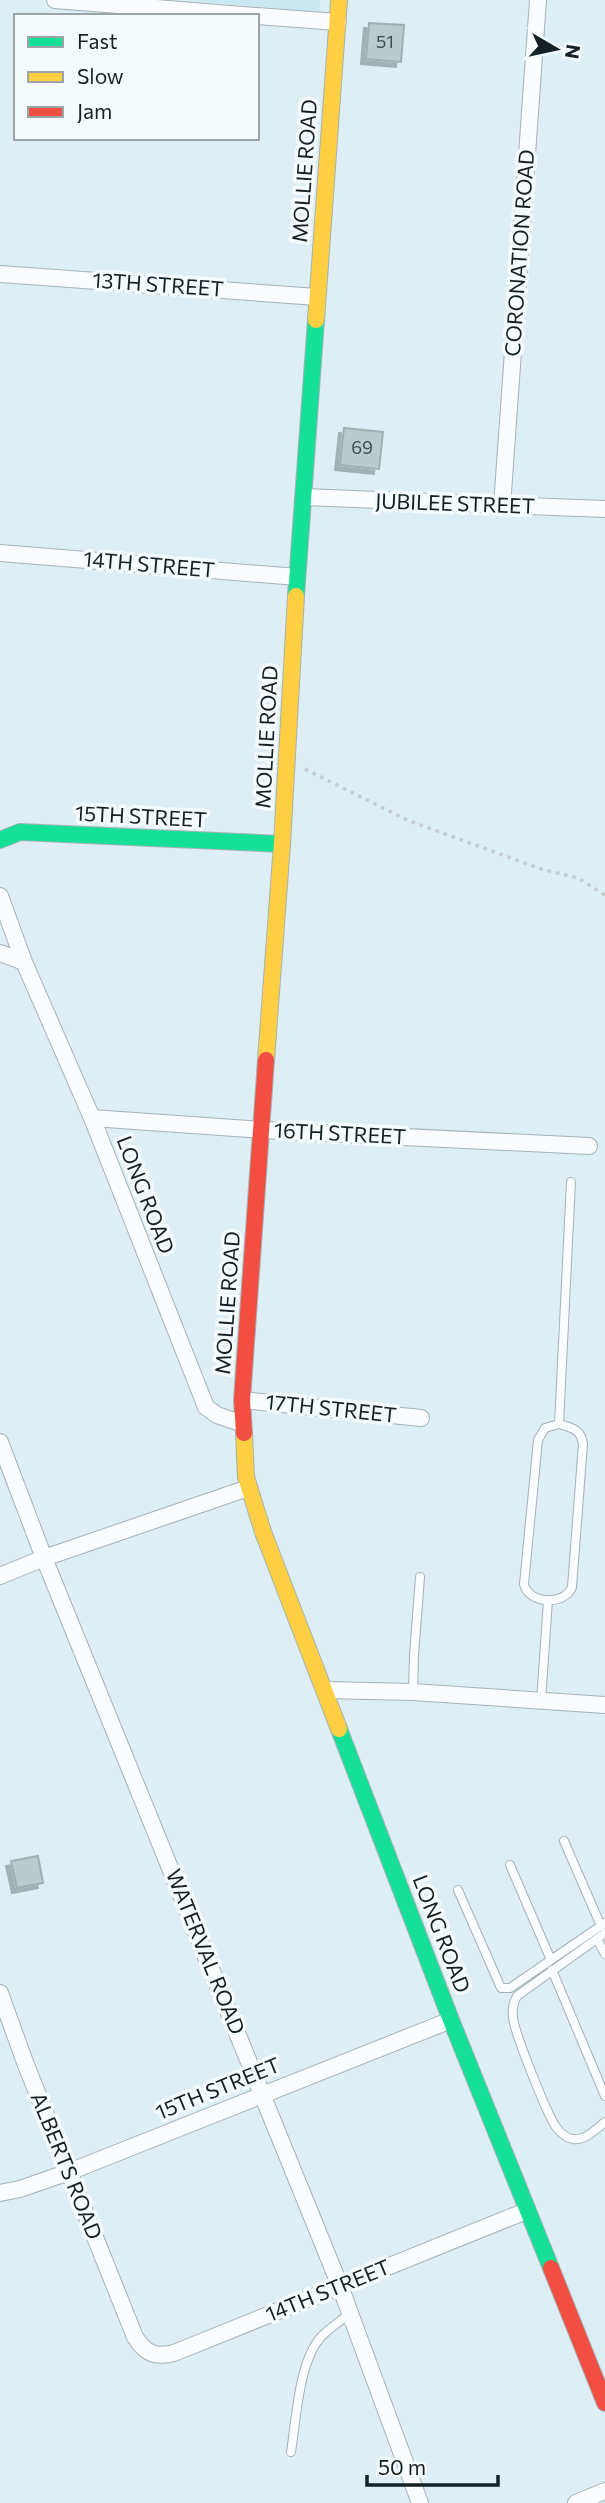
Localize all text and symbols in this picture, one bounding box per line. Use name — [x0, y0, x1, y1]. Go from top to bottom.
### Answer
legend — [14, 14, 259, 140]
north arrow — [521, 14, 591, 84]
text: Fast — [77, 28, 118, 53]
house number: 51 — [376, 30, 394, 52]
text: N — [561, 43, 586, 61]
text: Slow — [77, 63, 124, 88]
text: Jam — [77, 98, 112, 123]
street label: MOLLIE ROAD — [286, 98, 321, 243]
street label: CORONATION ROAD — [499, 149, 538, 357]
street label: 13TH STREET — [92, 266, 225, 301]
house number: 69 — [351, 436, 373, 458]
street label: JUBILEE STREET — [375, 487, 535, 518]
street label: 14TH STREET — [82, 545, 216, 582]
street label: MOLLIE ROAD — [249, 665, 282, 809]
street label: 15TH STREET — [75, 800, 208, 831]
street label: 16TH STREET — [273, 1117, 407, 1148]
street label: LONG ROAD — [112, 1132, 180, 1257]
street label: MOLLIE ROAD — [209, 1230, 244, 1375]
street label: 17TH STREET — [265, 1388, 398, 1427]
street label: WATERVAL ROAD — [162, 1865, 251, 2038]
street label: LONG ROAD — [408, 1871, 476, 1996]
street label: 15TH STREET — [152, 2051, 283, 2124]
street label: ALBERTS ROAD — [27, 2088, 108, 2243]
street label: 14TH STREET — [262, 2253, 393, 2326]
scale bar — [367, 2444, 498, 2488]
text: 50 m — [378, 2454, 426, 2479]

